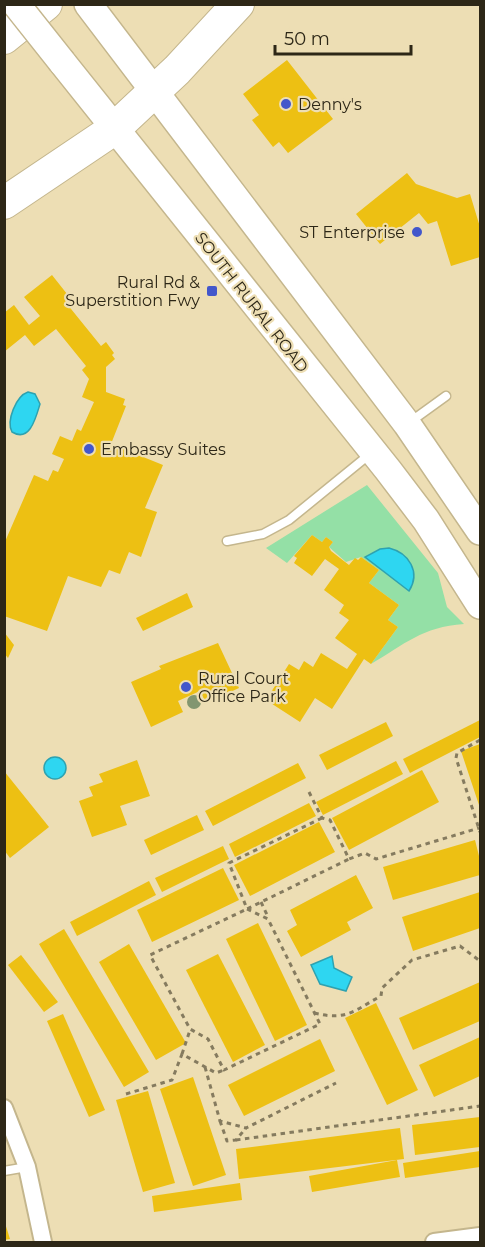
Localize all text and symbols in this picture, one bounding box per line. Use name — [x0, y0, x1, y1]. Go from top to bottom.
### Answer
scale bar — [275, 18, 412, 56]
text: 50 m — [284, 28, 330, 50]
place label: Denny's — [298, 95, 362, 114]
marker: Denny's — [279, 97, 293, 111]
place label: ST Enterprise — [299, 223, 405, 242]
marker: ST Enterprise — [410, 225, 424, 239]
street label: SOUTH RURAL ROAD — [191, 228, 312, 376]
place label: Rural Rd & Superstition Fwy — [65, 273, 200, 310]
marker: Rural Rd & Superstition Fwy — [205, 284, 219, 298]
place label: Embassy Suites — [101, 440, 226, 459]
marker: Embassy Suites — [82, 442, 96, 456]
place label: Rural Court Office Park — [198, 669, 289, 706]
marker: Rural Court Office Park — [179, 680, 193, 694]

